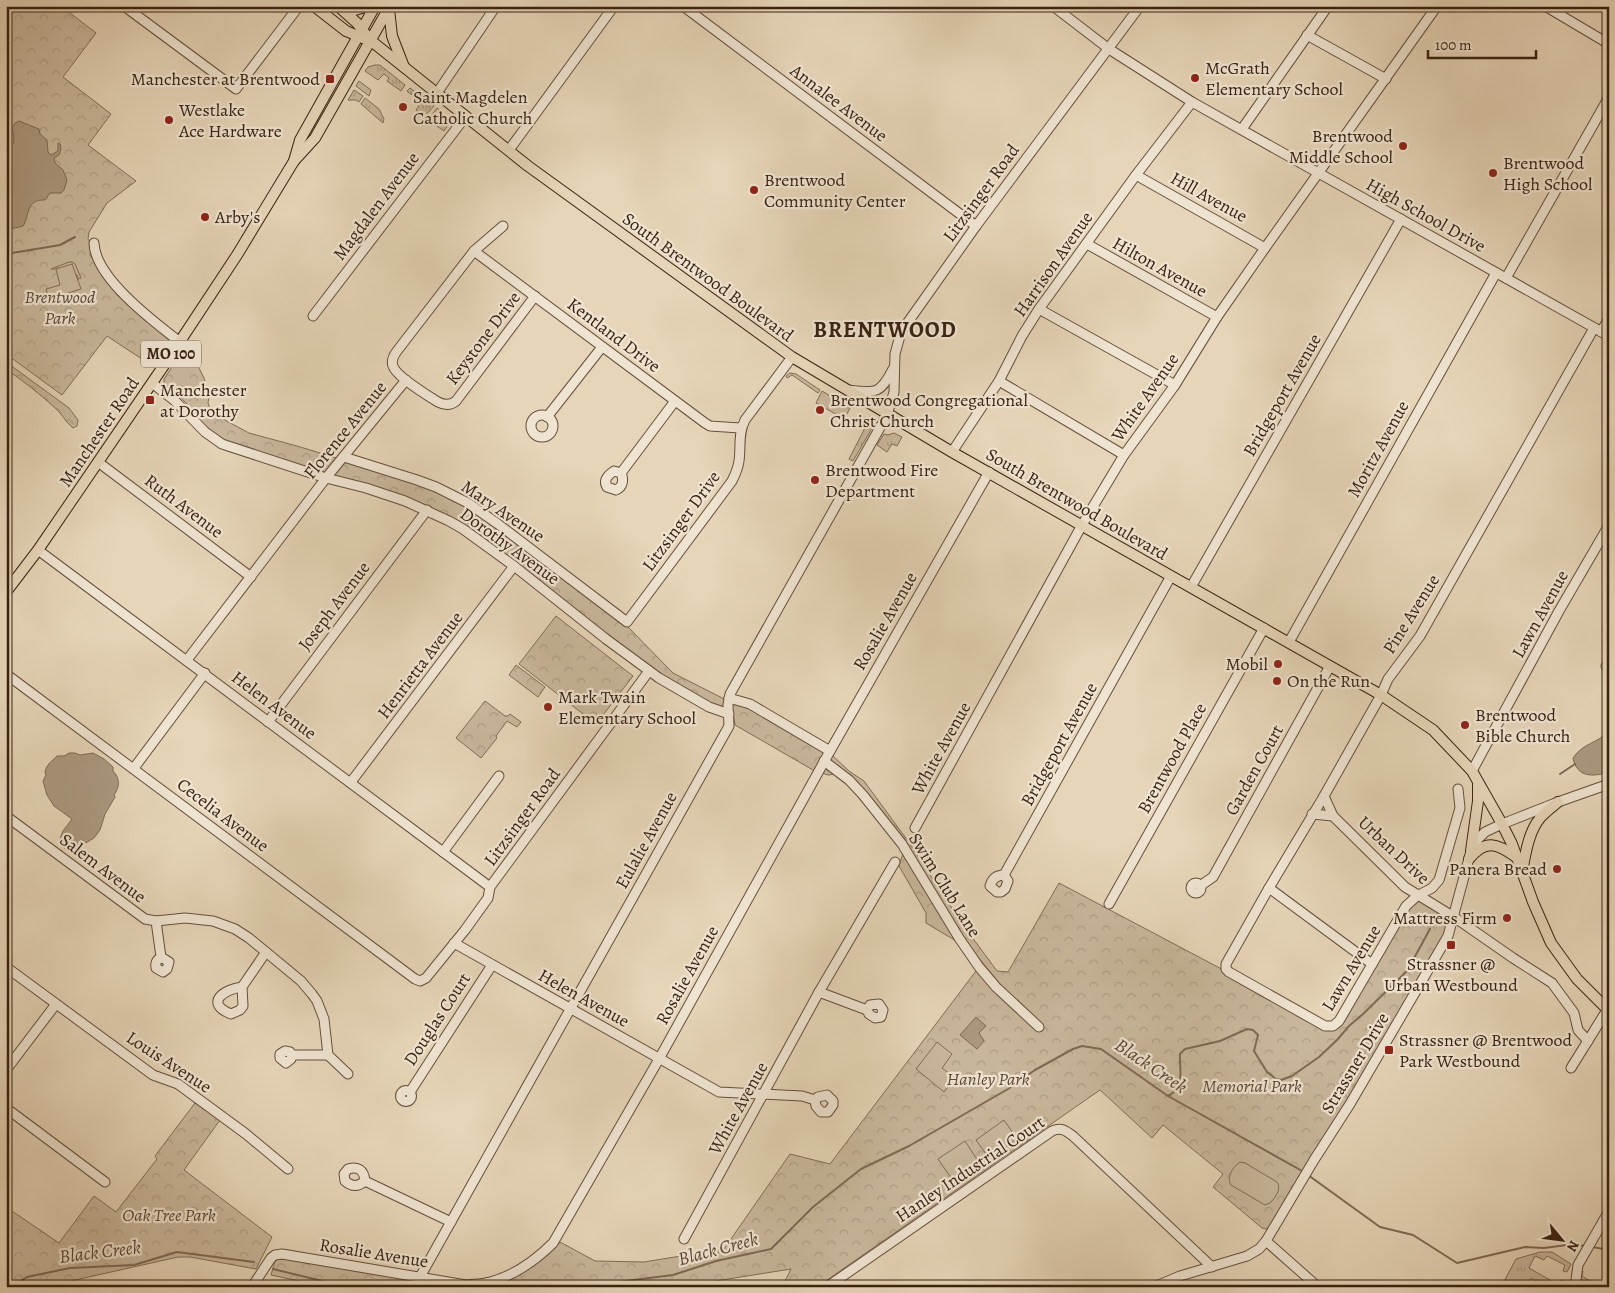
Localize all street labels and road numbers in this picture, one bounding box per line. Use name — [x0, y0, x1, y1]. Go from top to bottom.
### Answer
street label: Annalee Avenue — [785, 58, 893, 147]
street label: Litzsinger Road — [937, 139, 1025, 247]
street label: Magdalen Avenue — [327, 147, 425, 265]
street label: Hill Avenue — [1166, 166, 1252, 228]
street label: High School Drive — [1362, 172, 1490, 258]
street label: Harrison Avenue — [1008, 206, 1098, 322]
street label: South Brentwood Boulevard — [618, 207, 799, 347]
street label: Hilton Avenue — [1108, 231, 1212, 303]
street label: Keystone Drive — [440, 286, 526, 390]
street label: Kentland Drive — [562, 292, 666, 378]
street label: Bridgeport Avenue — [1237, 329, 1327, 461]
road number: MO 100 — [141, 340, 201, 368]
street label: White Avenue — [1105, 348, 1184, 447]
street label: Manchester Road — [53, 372, 145, 492]
street label: Florence Avenue — [298, 376, 392, 484]
street label: Moritz Avenue — [1342, 396, 1414, 502]
street label: South Brentwood Boulevard — [982, 442, 1172, 566]
street label: Litzsinger Drive — [636, 466, 726, 576]
street label: Ruth Avenue — [140, 468, 228, 544]
street label: Mary Avenue — [457, 474, 549, 548]
street label: Dorothy Avenue — [455, 502, 565, 590]
street label: Joseph Avenue — [293, 557, 375, 655]
street label: Lawn Avenue — [1506, 566, 1574, 662]
street label: Rosalie Avenue — [847, 567, 923, 675]
street label: Pine Avenue — [1377, 570, 1445, 658]
street label: Henrietta Avenue — [372, 606, 468, 724]
street label: Helen Avenue — [227, 665, 321, 745]
street label: Bridgeport Avenue — [1015, 678, 1103, 810]
street label: White Avenue — [905, 697, 976, 800]
street label: Brentwood Place — [1132, 698, 1212, 818]
street label: Garden Court — [1219, 720, 1289, 820]
street label: Litzsinger Road — [478, 763, 566, 871]
street label: Cecelia Avenue — [172, 772, 274, 858]
street label: Eulalie Avenue — [609, 787, 683, 893]
street label: Urban Drive — [1353, 810, 1435, 890]
street label: Salem Avenue — [55, 828, 151, 908]
street label: Swim Club Lane — [903, 828, 987, 942]
street label: Lawn Avenue — [1316, 920, 1386, 1016]
street label: Rosalie Avenue — [650, 921, 724, 1029]
street label: Helen Avenue — [534, 963, 634, 1033]
street label: Douglas Court — [398, 968, 476, 1070]
street label: Strassner Drive — [1315, 1008, 1395, 1118]
street label: Louis Avenue — [122, 1025, 216, 1099]
street label: White Avenue — [702, 1057, 773, 1160]
street label: Hanley Industrial Court — [891, 1110, 1049, 1228]
street label: Rosalie Avenue — [318, 1233, 430, 1273]

